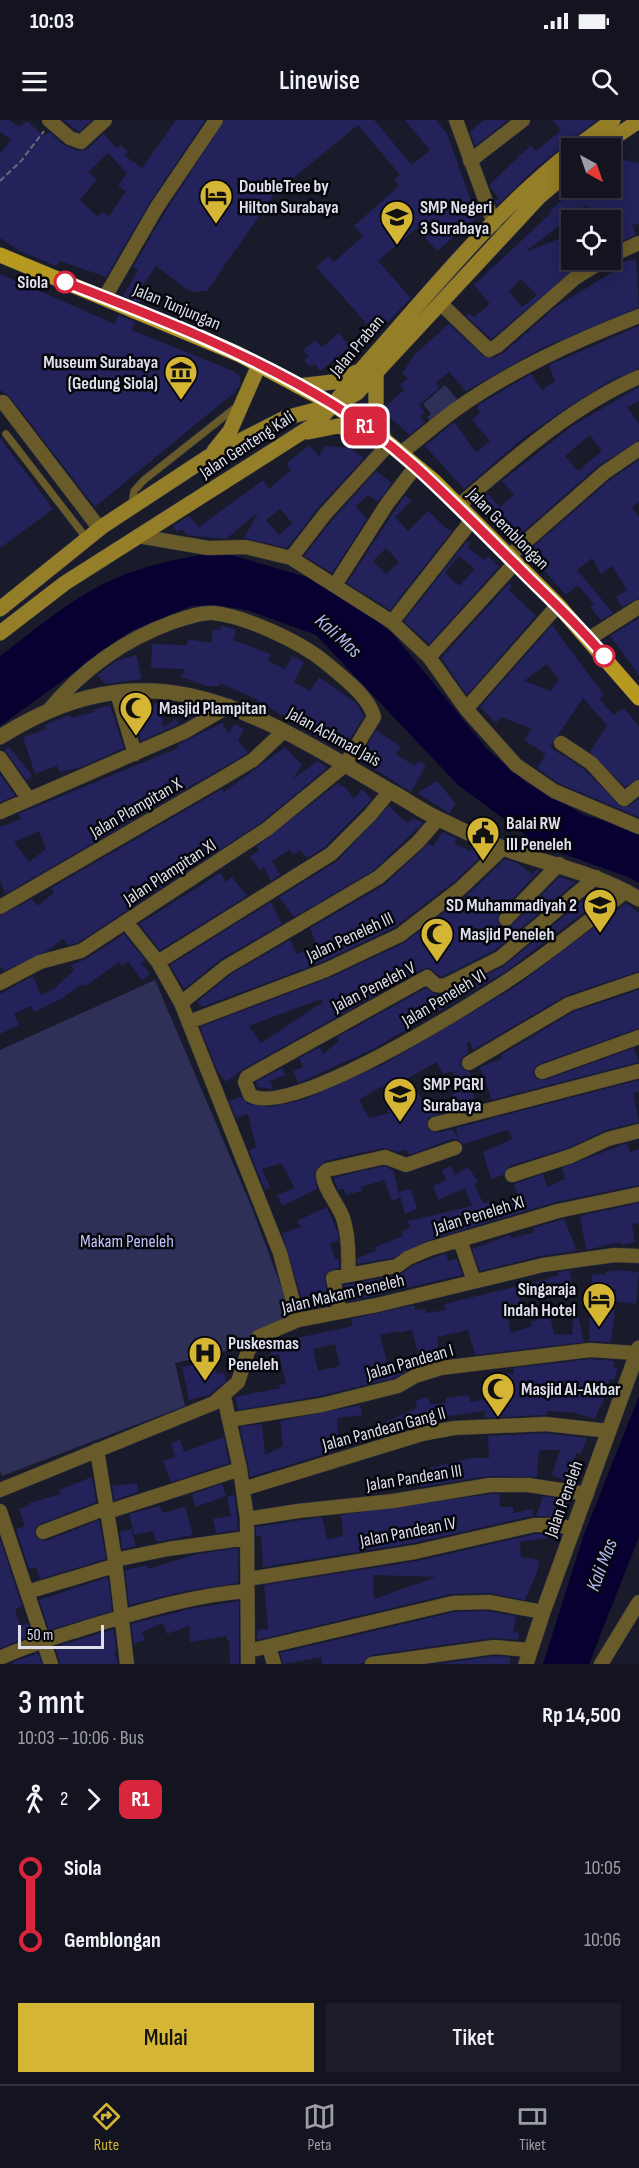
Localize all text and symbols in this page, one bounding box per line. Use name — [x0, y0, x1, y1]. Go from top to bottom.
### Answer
text: 10:03 — [30, 8, 74, 35]
icon: menu — [18, 65, 51, 98]
text: Linewise — [279, 65, 360, 97]
icon: search — [588, 65, 621, 98]
north arrow — [561, 138, 621, 198]
map controls — [561, 138, 621, 270]
place label: DoubleTree by Hilton Surabaya — [239, 176, 339, 218]
hotel icon: DoubleTree by Hilton Surabaya — [198, 178, 234, 225]
place label: SMP Negeri 3 Surabaya — [420, 197, 492, 239]
school or university icon: SMP Negeri 3 Surabaya — [379, 199, 415, 246]
button: locate — [561, 210, 621, 270]
marker: Siola — [54, 271, 76, 293]
place label: Siola — [17, 272, 48, 293]
street label: Jalan Tunjungan — [129, 279, 224, 335]
street label: Jalan Praban — [325, 311, 388, 381]
place label: Museum Surabaya (Gedung Siola) — [43, 352, 158, 394]
museum icon: Museum Surabaya (Gedung Siola) — [163, 354, 199, 401]
line badge: R1 — [338, 406, 392, 446]
street label: Jalan Genteng Kali — [195, 407, 298, 484]
text: R1 — [356, 414, 374, 439]
street label: Jalan Gemblongan — [462, 483, 553, 574]
water label: Kali Mas — [310, 609, 366, 663]
unlabelled marker — [593, 645, 615, 667]
mosque icon: Masjid Plampitan — [118, 690, 154, 737]
place label: Masjid Plampitan — [159, 698, 266, 719]
street label: Jalan Achmad Jais — [283, 702, 384, 771]
street label: Jalan Plampitan X — [86, 773, 186, 843]
place label: Balai RW III Peneleh — [506, 813, 572, 855]
public building icon: Balai RW III Peneleh — [465, 815, 501, 862]
street label: Jalan Plampitan XI — [119, 834, 220, 910]
school or university icon: SD Muhammadiyah 2 — [582, 887, 618, 934]
place label: SD Muhammadiyah 2 — [446, 895, 577, 916]
street label: Jalan Peneleh III — [302, 908, 397, 967]
mosque icon: Masjid Peneleh — [419, 916, 455, 963]
place label: Masjid Peneleh — [460, 924, 554, 945]
street label: Jalan Peneleh V — [328, 957, 419, 1017]
street label: Jalan Peneleh VI — [397, 965, 490, 1032]
place label: SMP PGRI Surabaya — [423, 1074, 484, 1116]
school or university icon: SMP PGRI Surabaya — [382, 1076, 418, 1123]
street label: Jalan Peneleh XI — [430, 1191, 527, 1239]
park label: Makam Peneleh — [80, 1231, 174, 1252]
street label: Jalan Makam Peneleh — [279, 1270, 406, 1319]
place label: Singaraja Indah Hotel — [503, 1279, 576, 1321]
hotel icon: Singaraja Indah Hotel — [581, 1281, 617, 1328]
place label: Puskesmas Peneleh — [228, 1333, 299, 1375]
hospital icon: Puskesmas Peneleh — [187, 1335, 223, 1382]
street label: Jalan Pandean I — [363, 1340, 456, 1385]
mosque icon: Masjid Al-Akbar — [480, 1371, 516, 1418]
place label: Masjid Al-Akbar — [521, 1379, 621, 1400]
street label: Jalan Pandean Gang II — [319, 1402, 448, 1456]
street label: Jalan Peneleh — [540, 1458, 587, 1541]
street label: Jalan Pandean III — [364, 1460, 463, 1496]
street label: Jalan Pandean IV — [357, 1512, 458, 1552]
water label: Kali Mas — [581, 1535, 623, 1595]
scale bar — [18, 1622, 104, 1650]
text: 50 m — [27, 1626, 53, 1645]
text: 3 mnt — [18, 1683, 84, 1723]
text: Rp 14,500 — [542, 1702, 621, 1729]
text: 10:03 – 10:06 · Bus — [18, 1726, 144, 1750]
icon: walk — [18, 1783, 51, 1816]
icon: forward — [77, 1783, 110, 1816]
text: 2 — [60, 1787, 68, 1811]
text: R1 — [131, 1787, 150, 1812]
text: Siola — [64, 1855, 101, 1882]
text: 10:05 — [585, 1856, 621, 1880]
text: Gemblongan — [64, 1927, 161, 1954]
text: 10:06 — [584, 1928, 621, 1952]
button: Mulai — [18, 2003, 314, 2072]
button: Tiket — [326, 2003, 621, 2072]
tab: Rute — [90, 2100, 123, 2155]
tab: Peta — [303, 2100, 336, 2155]
tab: Tiket — [516, 2100, 549, 2155]

